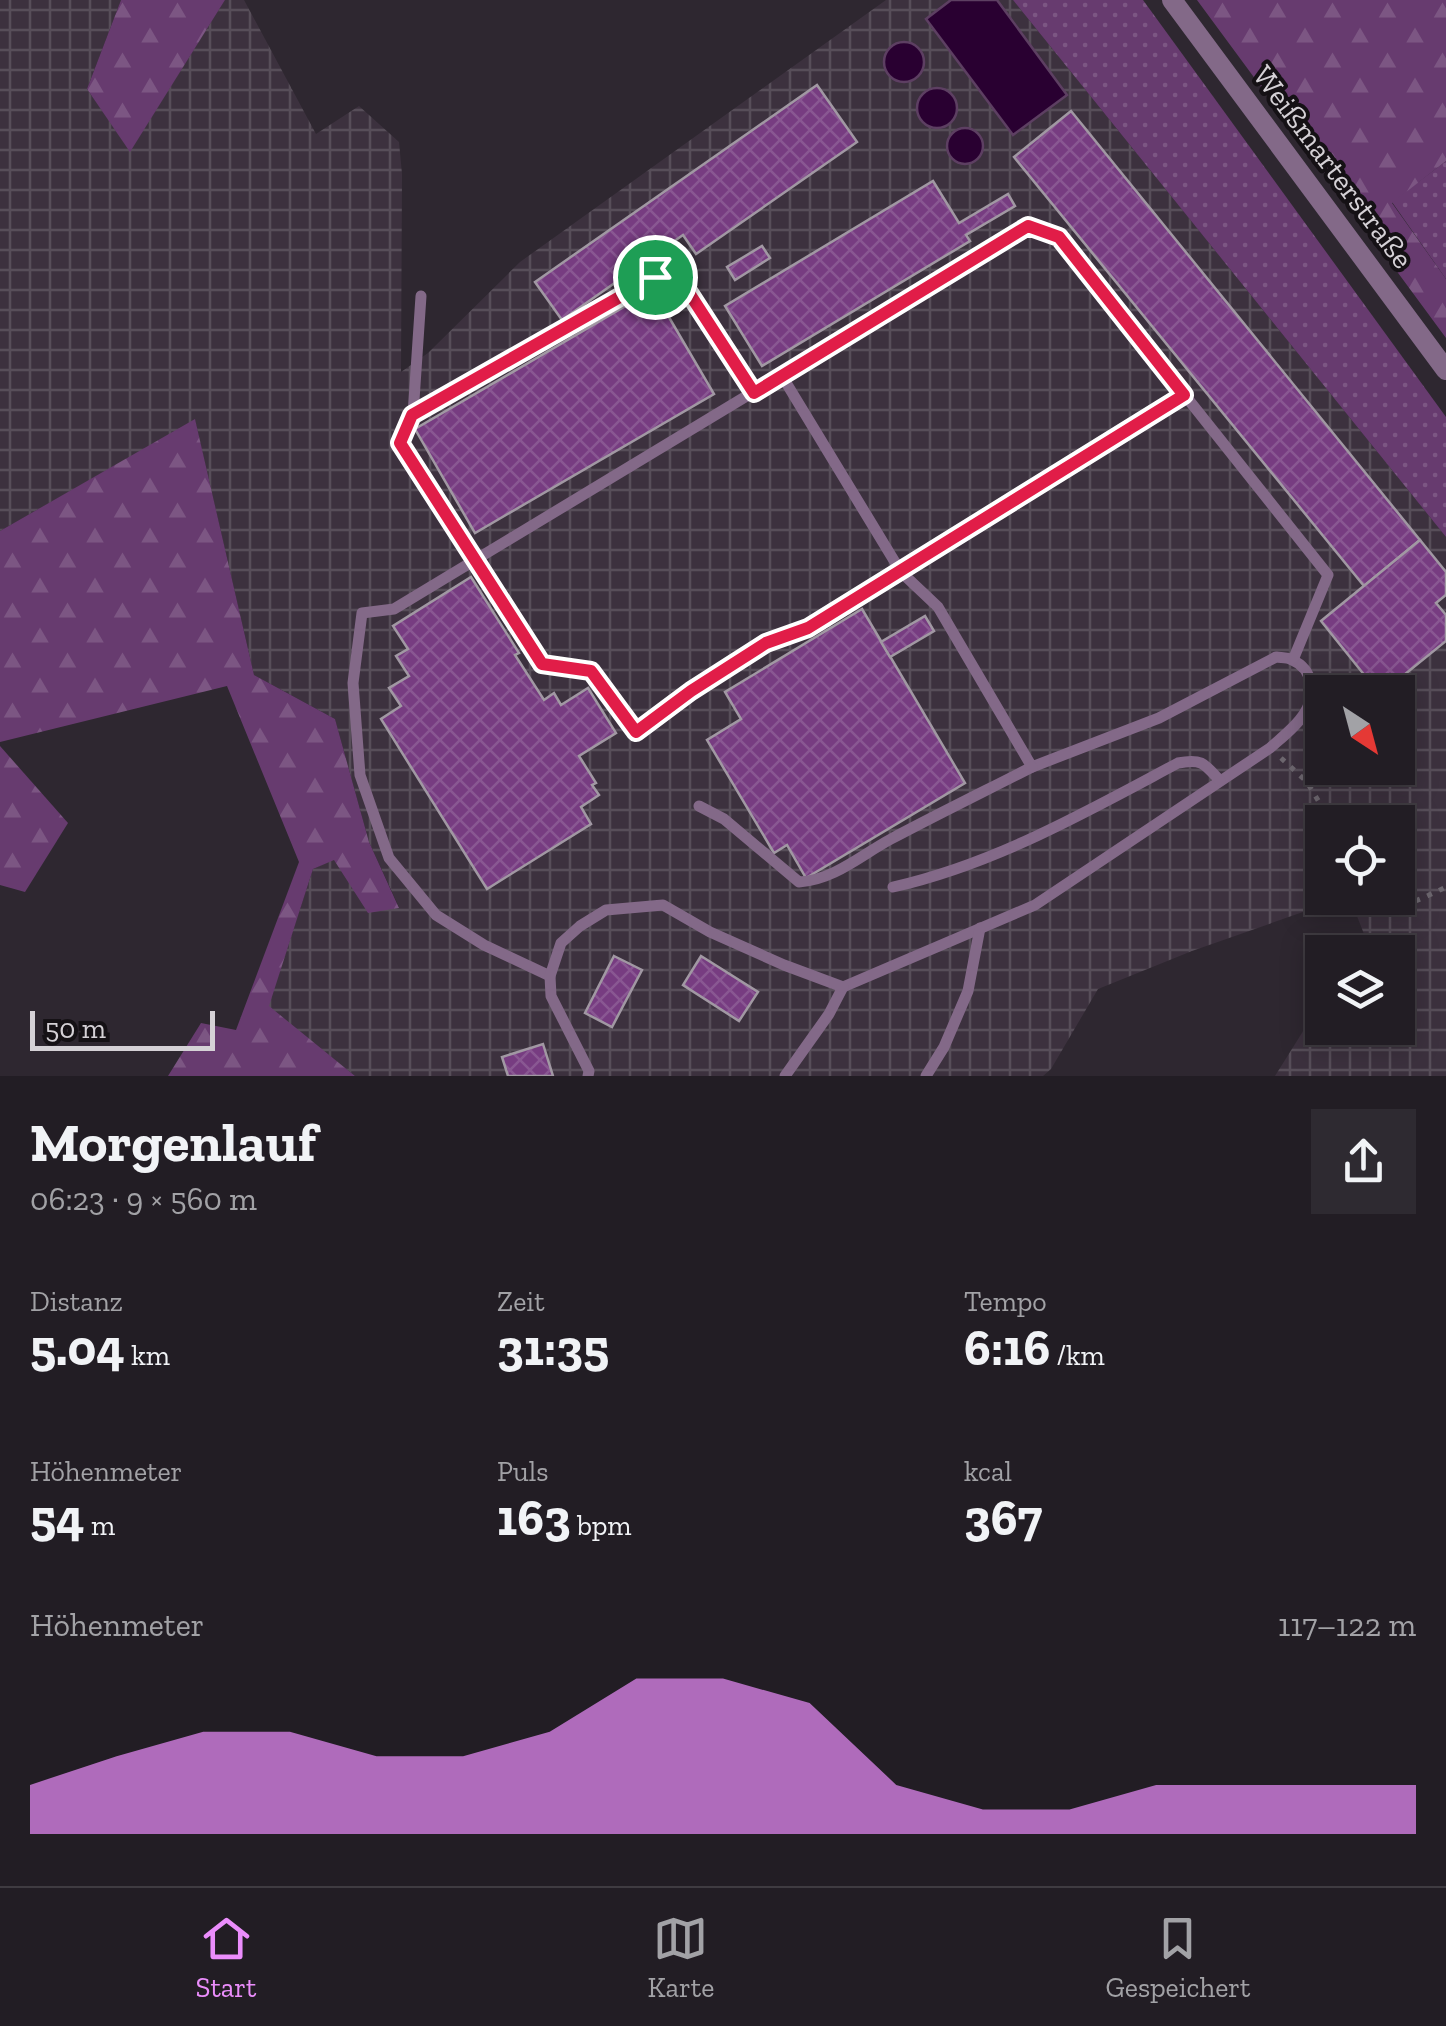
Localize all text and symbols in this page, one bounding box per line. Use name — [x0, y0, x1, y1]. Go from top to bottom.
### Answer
street label: Weißmarterstraße — [1245, 59, 1421, 275]
pin — [613, 235, 698, 320]
icon: arrive — [628, 250, 683, 305]
north arrow — [1305, 675, 1415, 785]
map controls — [1305, 675, 1415, 1045]
button: locate — [1305, 805, 1415, 915]
button: layers — [1305, 935, 1415, 1045]
scale bar — [30, 1006, 215, 1050]
text: 50 m — [45, 1012, 106, 1045]
text: Morgenlauf — [30, 1109, 316, 1175]
button: share — [1311, 1109, 1416, 1214]
text: 06:23 · 9 × 560 m — [30, 1180, 257, 1218]
text: Distanz — [30, 1285, 123, 1318]
text: Zeit — [497, 1285, 545, 1318]
text: Tempo — [964, 1285, 1047, 1318]
text: 5.04 — [30, 1318, 125, 1378]
text: 31:35 — [497, 1318, 609, 1378]
text: 6:16 — [964, 1318, 1050, 1378]
text: km — [125, 1339, 170, 1372]
text: /km — [1050, 1339, 1105, 1372]
text: Höhenmeter — [30, 1455, 182, 1488]
text: Puls — [497, 1455, 549, 1488]
text: kcal — [964, 1455, 1012, 1488]
text: 54 — [30, 1488, 85, 1548]
text: 163 — [497, 1488, 571, 1548]
text: 367 — [964, 1488, 1042, 1548]
text: m — [85, 1509, 115, 1542]
text: bpm — [571, 1509, 632, 1542]
text: Höhenmeter — [30, 1606, 204, 1644]
text: 117–122 m — [1278, 1606, 1416, 1644]
tab: Start — [196, 1911, 257, 2004]
tab: Karte — [648, 1911, 714, 2004]
tab: Gespeichert — [1105, 1911, 1250, 2004]

